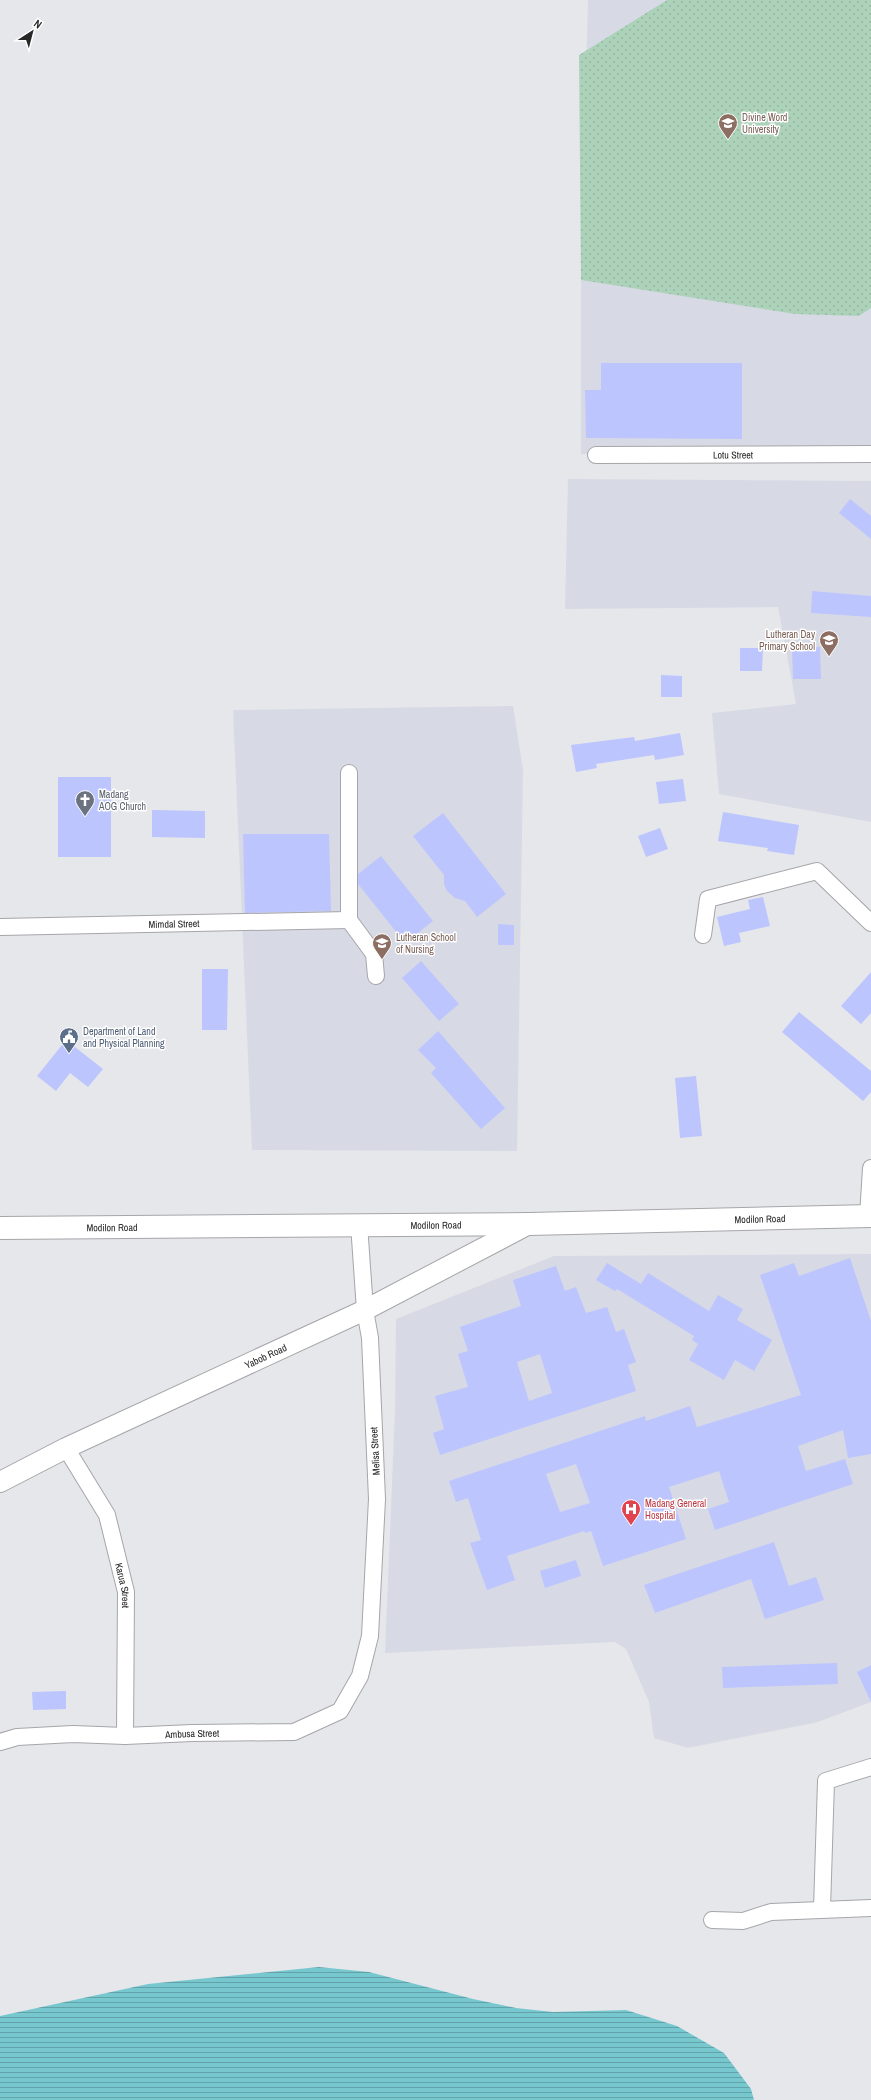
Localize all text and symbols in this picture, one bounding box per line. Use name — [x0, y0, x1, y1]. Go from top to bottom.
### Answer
north arrow — [12, 12, 52, 52]
text: N — [31, 16, 45, 31]
place label: Divine Word University — [742, 111, 787, 136]
school or university icon: Divine Word University — [717, 112, 739, 140]
street label: Lotu Street — [713, 448, 754, 461]
place label: Lutheran Day Primary School — [759, 628, 816, 653]
school or university icon: Lutheran Day Primary School — [818, 629, 840, 657]
place label: Madang AOG Church — [98, 788, 146, 813]
church icon: Madang AOG Church — [74, 789, 96, 817]
street label: Mimdal Street — [148, 916, 200, 931]
place label: Lutheran School of Nursing — [396, 931, 456, 956]
school or university icon: Lutheran School of Nursing — [371, 932, 393, 960]
place label: Department of Land and Physical Planning — [83, 1025, 165, 1050]
public building icon: Department of Land and Physical Planning — [58, 1026, 80, 1054]
street label: Modilon Road — [734, 1212, 786, 1226]
street label: Modilon Road — [410, 1218, 462, 1231]
street label: Modilon Road — [86, 1220, 138, 1234]
street label: Yabob Road — [242, 1341, 289, 1371]
street label: Melisa Street — [367, 1426, 383, 1475]
place label: Madang General Hospital — [645, 1497, 706, 1522]
hospital icon: Madang General Hospital — [620, 1498, 642, 1526]
street label: Karua Street — [113, 1561, 133, 1609]
street label: Ambusa Street — [164, 1726, 220, 1741]

